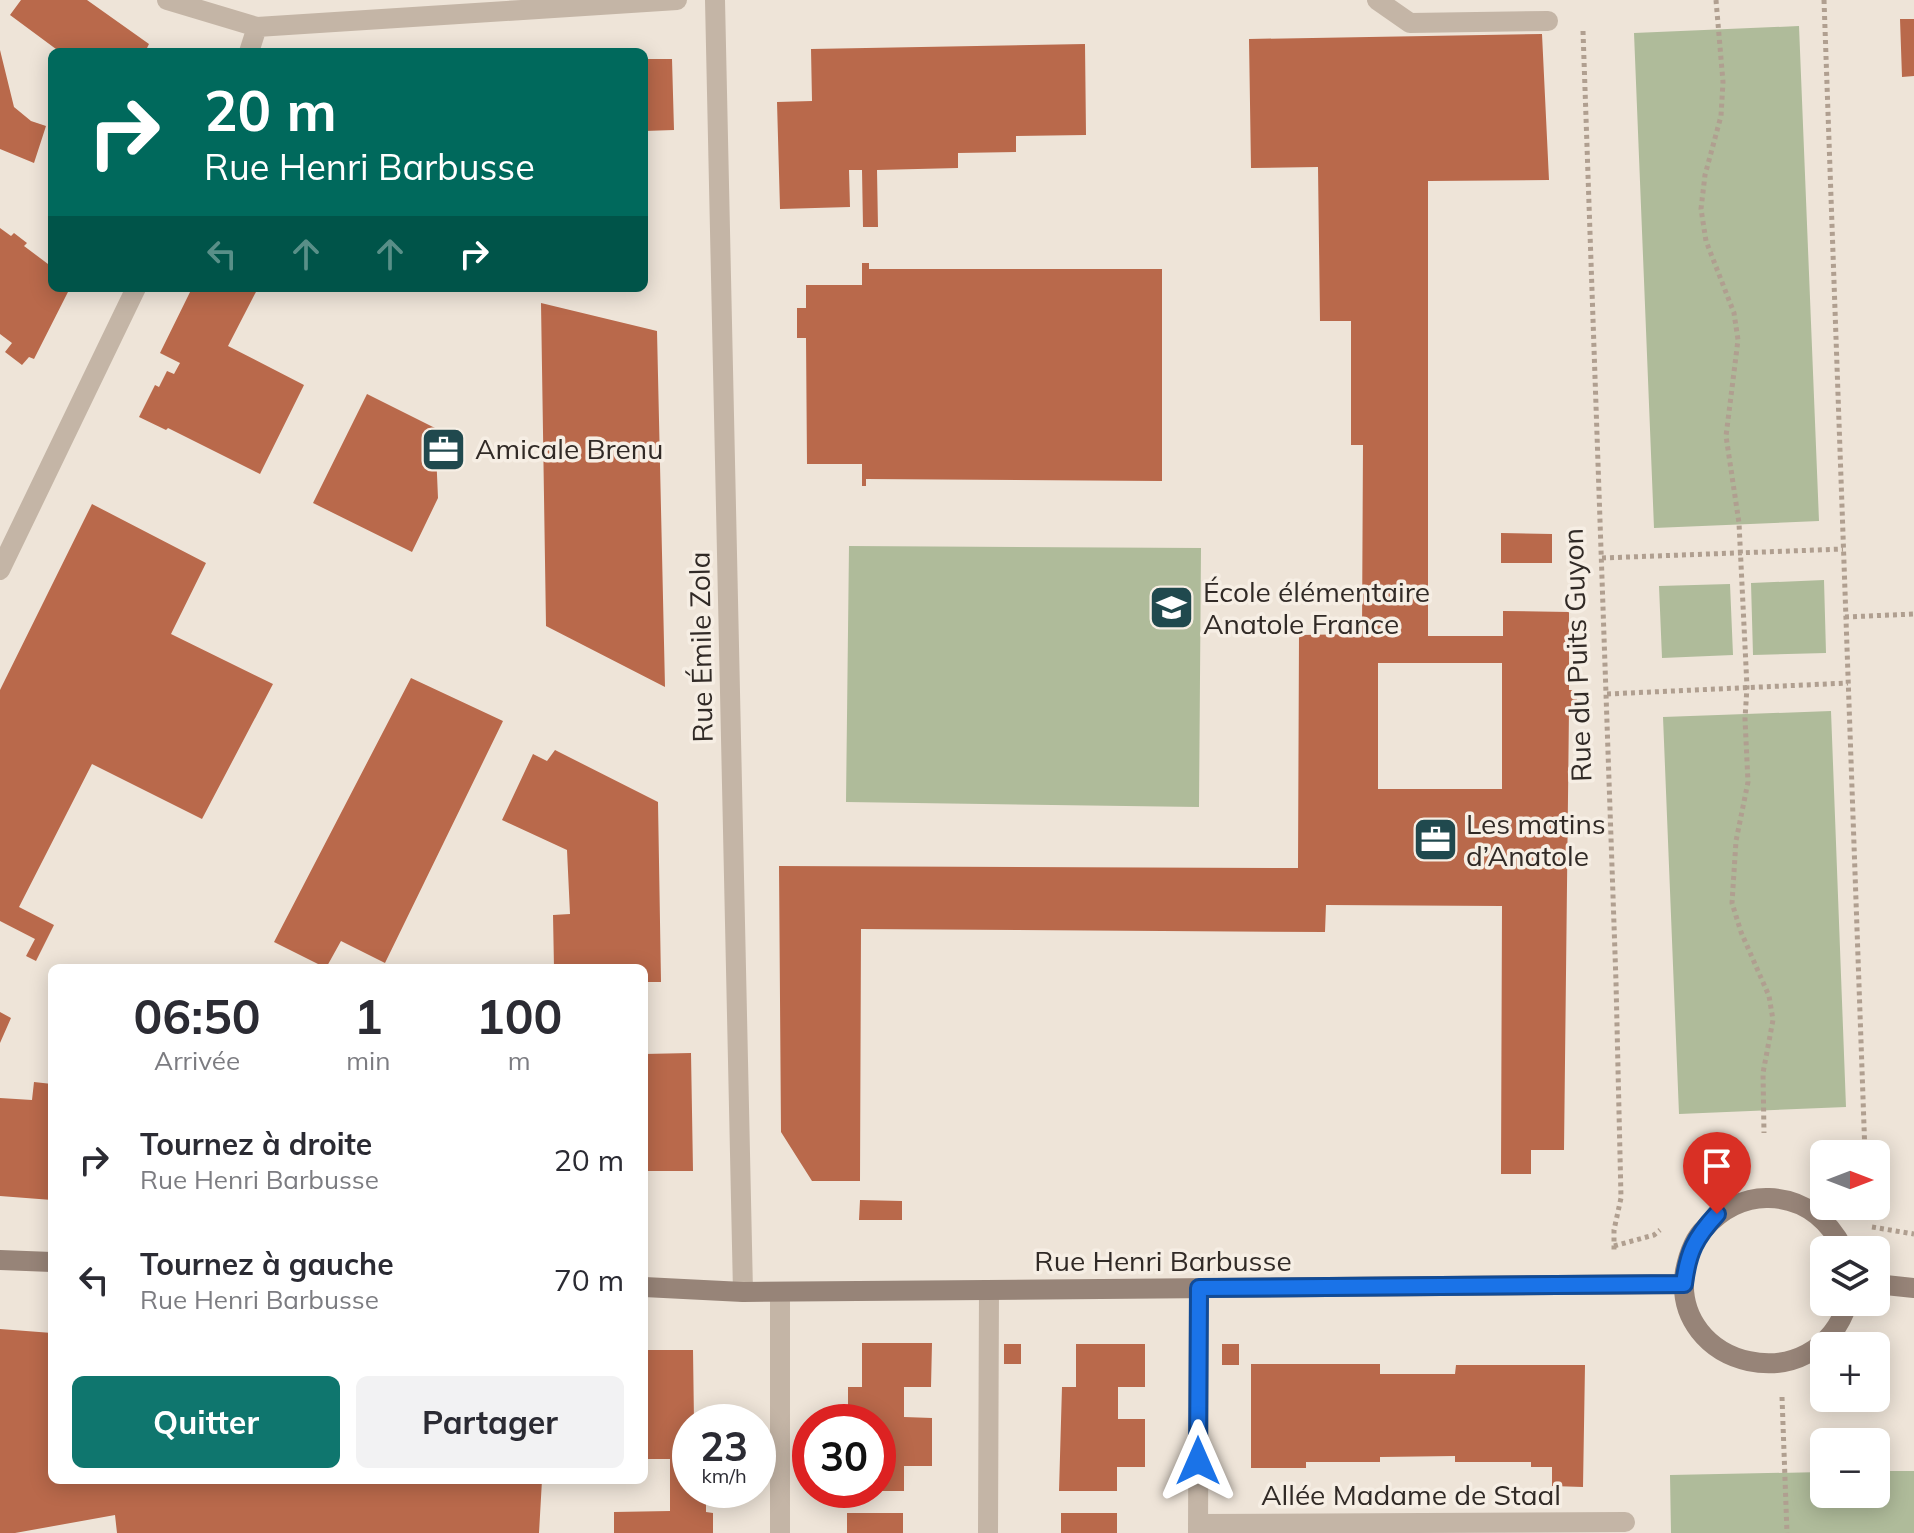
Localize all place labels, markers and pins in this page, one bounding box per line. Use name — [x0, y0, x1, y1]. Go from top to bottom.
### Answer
office icon: Amicale Brenu — [420, 425, 468, 473]
place label: Amicale Brenu — [475, 431, 663, 466]
place label: École élémentaire Anatole France — [1203, 574, 1430, 641]
school or university icon: École élémentaire Anatole France — [1148, 584, 1196, 632]
place label: Les matins d’Anatole — [1466, 806, 1606, 873]
office icon: Les matins d’Anatole — [1411, 816, 1459, 864]
pin — [1683, 1132, 1751, 1214]

